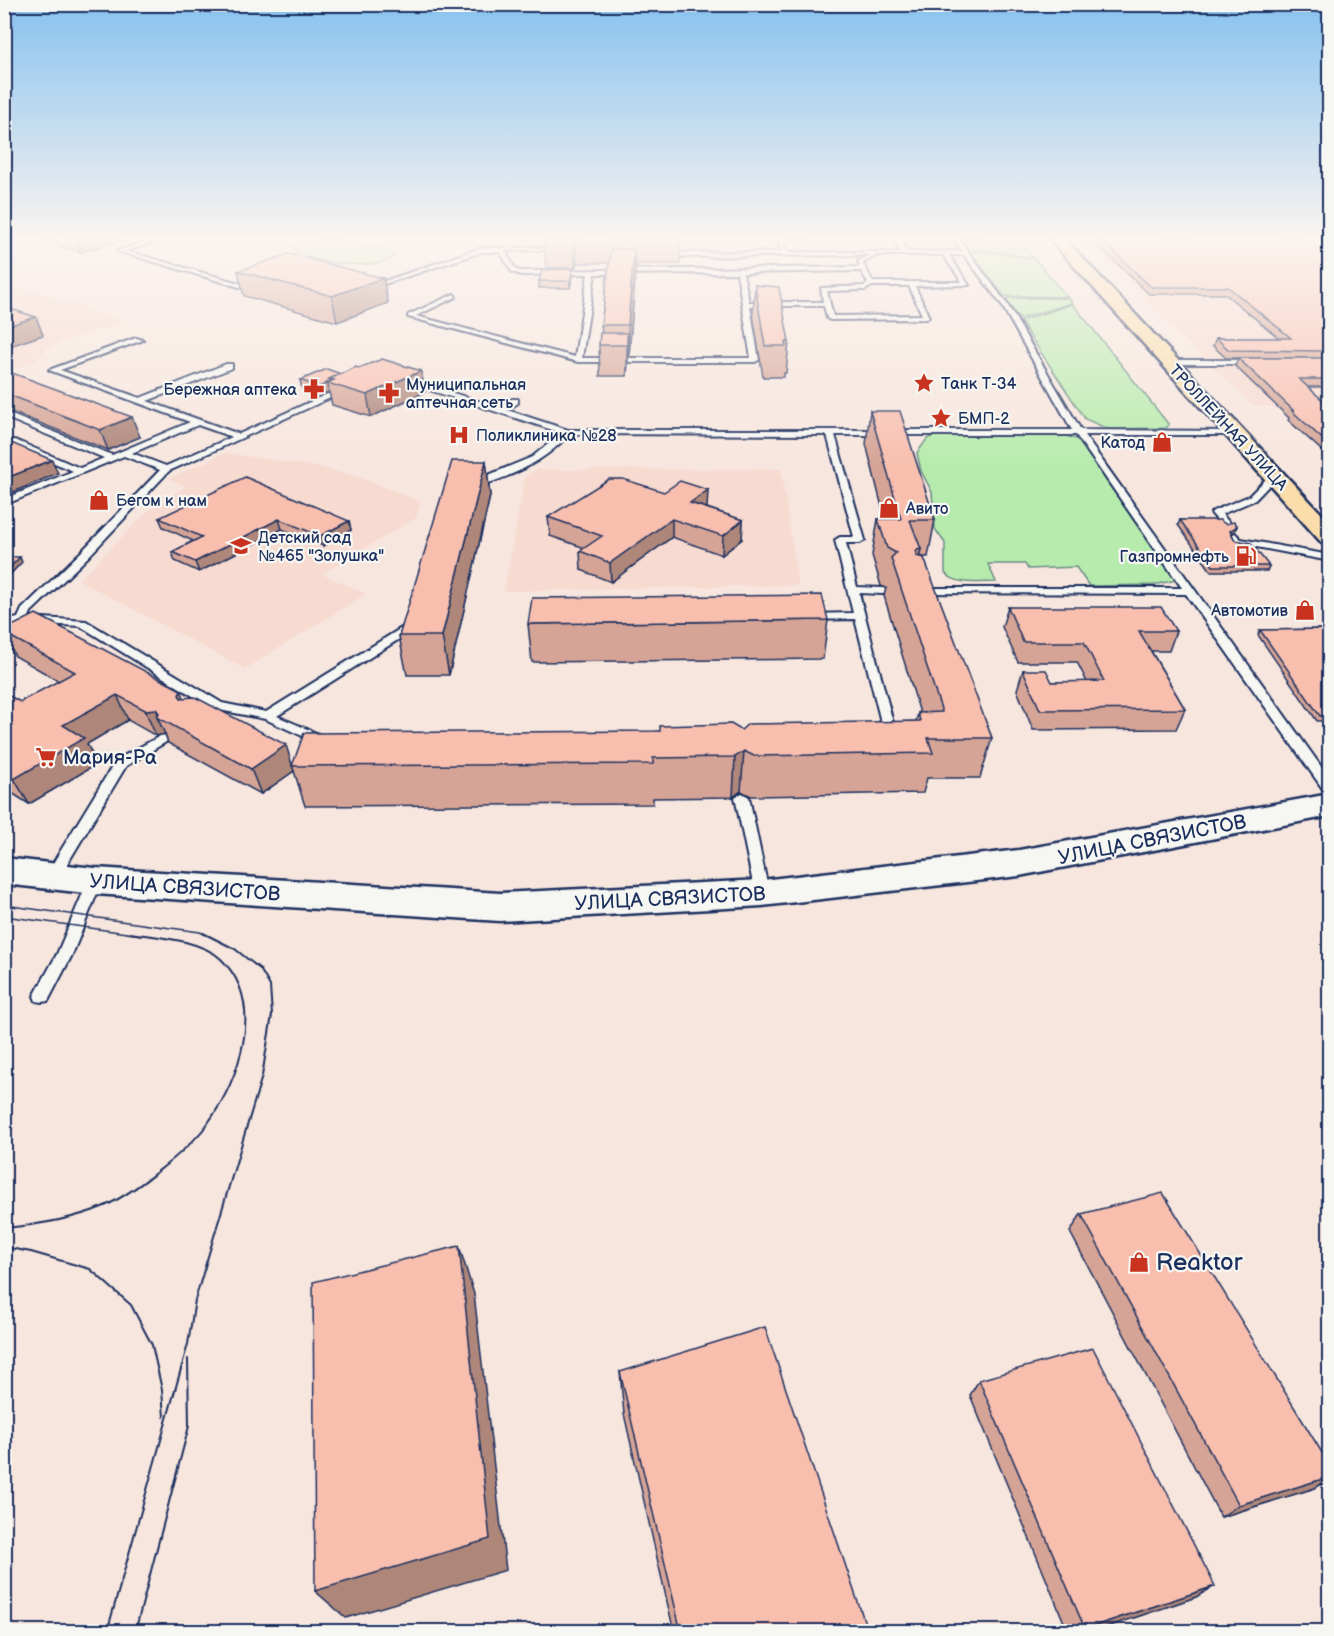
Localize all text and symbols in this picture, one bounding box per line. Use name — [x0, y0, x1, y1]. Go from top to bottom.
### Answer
street label: ТРОЛЛЕЙНАЯ УЛИЦА — [1165, 361, 1291, 495]
place icon: Танк Т-34 — [912, 371, 936, 395]
place label: Танк Т-34 — [941, 375, 1017, 394]
place label: Муниципальная аптечная сеть — [406, 376, 526, 413]
pharmacy icon: Бережная аптека — [302, 377, 326, 401]
place label: Бережная аптека — [163, 381, 298, 400]
pharmacy icon: Муниципальная аптечная сеть — [377, 381, 401, 405]
place icon: БМП-2 — [929, 406, 953, 430]
place label: БМП-2 — [958, 410, 1010, 429]
hospital icon: Поликлиника №28 — [447, 423, 471, 447]
place label: Поликлиника №28 — [476, 427, 617, 446]
shop icon: Катод — [1150, 430, 1174, 454]
place label: Катод — [1100, 434, 1145, 453]
shop icon: Бегом к нам — [87, 488, 111, 512]
place label: Бегом к нам — [116, 492, 207, 511]
shop icon: Авито — [877, 496, 901, 520]
place label: Авито — [905, 500, 948, 519]
place label: Детский сад №465 "Золушка" — [258, 529, 384, 566]
school or university icon: Детский сад №465 "Золушка" — [229, 534, 253, 558]
fuel station icon: Газпромнефть — [1234, 544, 1258, 568]
place label: Газпромнефть — [1119, 548, 1229, 567]
shop icon: Автомотив — [1293, 598, 1317, 622]
place label: Автомотив — [1210, 602, 1289, 621]
supermarket icon: Мария-Ра — [34, 745, 58, 769]
place label: Мария-Ра — [63, 746, 157, 770]
street label: УЛИЦА СВЯЗИСТОВ — [1056, 810, 1249, 870]
street label: УЛИЦА СВЯЗИСТОВ — [89, 869, 282, 907]
street label: УЛИЦА СВЯЗИСТОВ — [574, 882, 767, 916]
place label: Reaktor — [1156, 1248, 1243, 1277]
shop icon: Reaktor — [1127, 1250, 1151, 1274]

